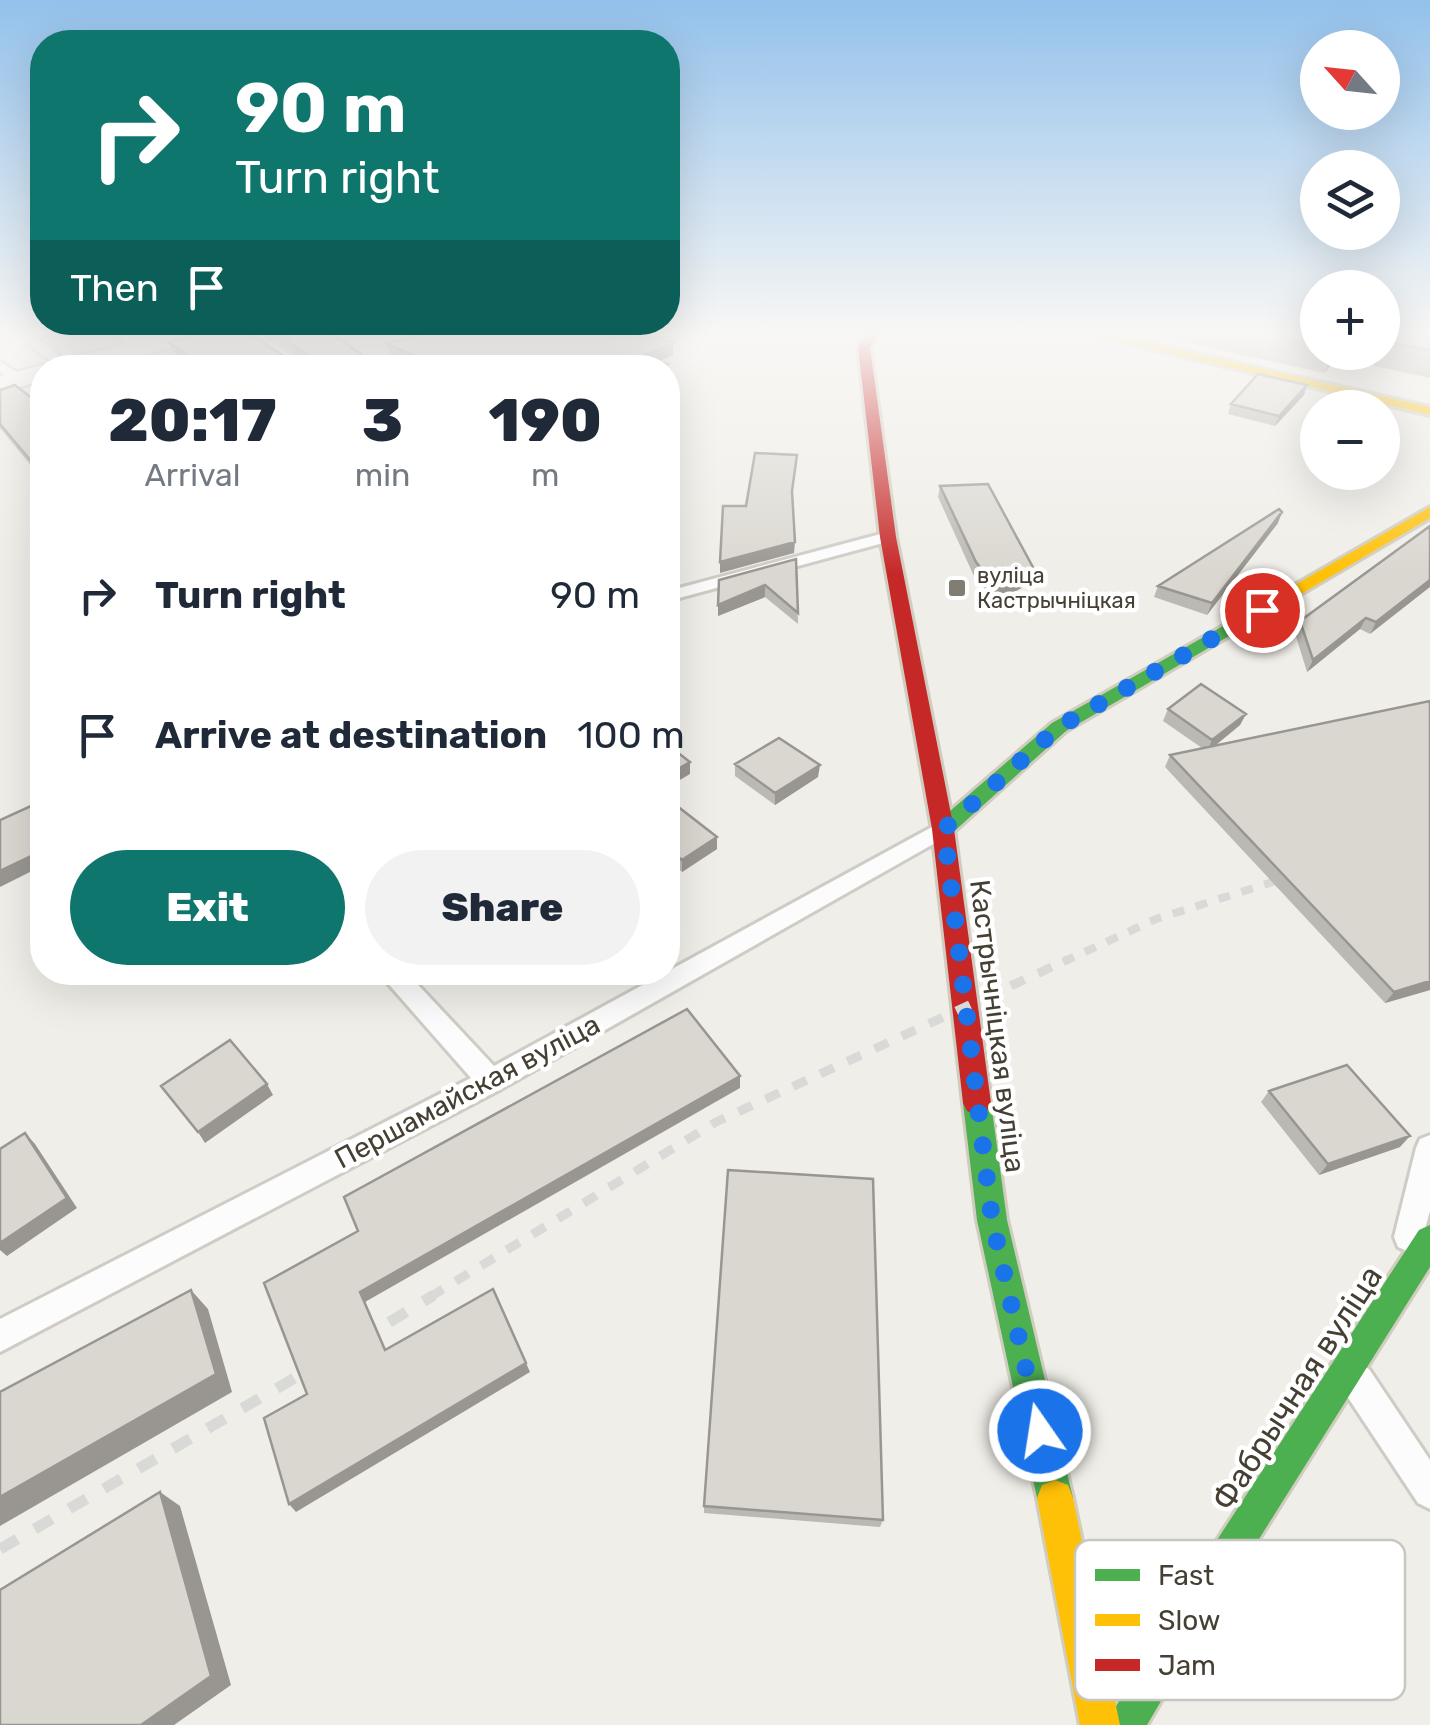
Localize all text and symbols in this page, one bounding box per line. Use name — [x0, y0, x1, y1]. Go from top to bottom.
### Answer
north arrow — [1300, 30, 1400, 130]
map controls — [1300, 30, 1400, 490]
text: 90 m — [235, 67, 407, 150]
icon: right — [70, 70, 200, 200]
button: layers — [1300, 150, 1400, 250]
text: Turn right — [235, 151, 439, 204]
icon: arrive — [179, 260, 234, 315]
text: Then — [70, 265, 159, 311]
button: + — [1300, 270, 1400, 370]
text: 20:17 — [108, 385, 277, 456]
text: 3 — [362, 385, 403, 456]
text: 190 — [489, 385, 602, 456]
button: − — [1300, 390, 1400, 490]
text: Arrival — [144, 456, 240, 494]
text: min — [355, 456, 410, 494]
text: m — [531, 456, 559, 494]
place label: вуліца Кастрычніцкая — [977, 562, 1136, 614]
icon: right — [70, 568, 125, 623]
pin — [1220, 568, 1305, 653]
text: Turn right — [155, 572, 346, 618]
text: 90 m — [550, 572, 640, 618]
marker: вуліца Кастрычніцкая — [946, 577, 968, 599]
icon: arrive — [1235, 583, 1290, 638]
icon: arrive — [70, 708, 125, 763]
text: Arrive at destination — [155, 712, 547, 758]
text: 100 m — [577, 712, 685, 758]
button: Exit — [70, 850, 345, 965]
button: Share — [365, 850, 640, 965]
street label: Кастрычніцкая вуліца — [963, 878, 1032, 1174]
street label: Першамайская вуліца — [329, 1008, 605, 1175]
street label: Фабрычная вуліца — [1204, 1259, 1390, 1517]
position arrow — [988, 1379, 1092, 1483]
legend — [1075, 1540, 1405, 1700]
text: Fast — [1158, 1559, 1214, 1592]
text: Slow — [1158, 1604, 1220, 1637]
text: Jam — [1158, 1649, 1216, 1682]

